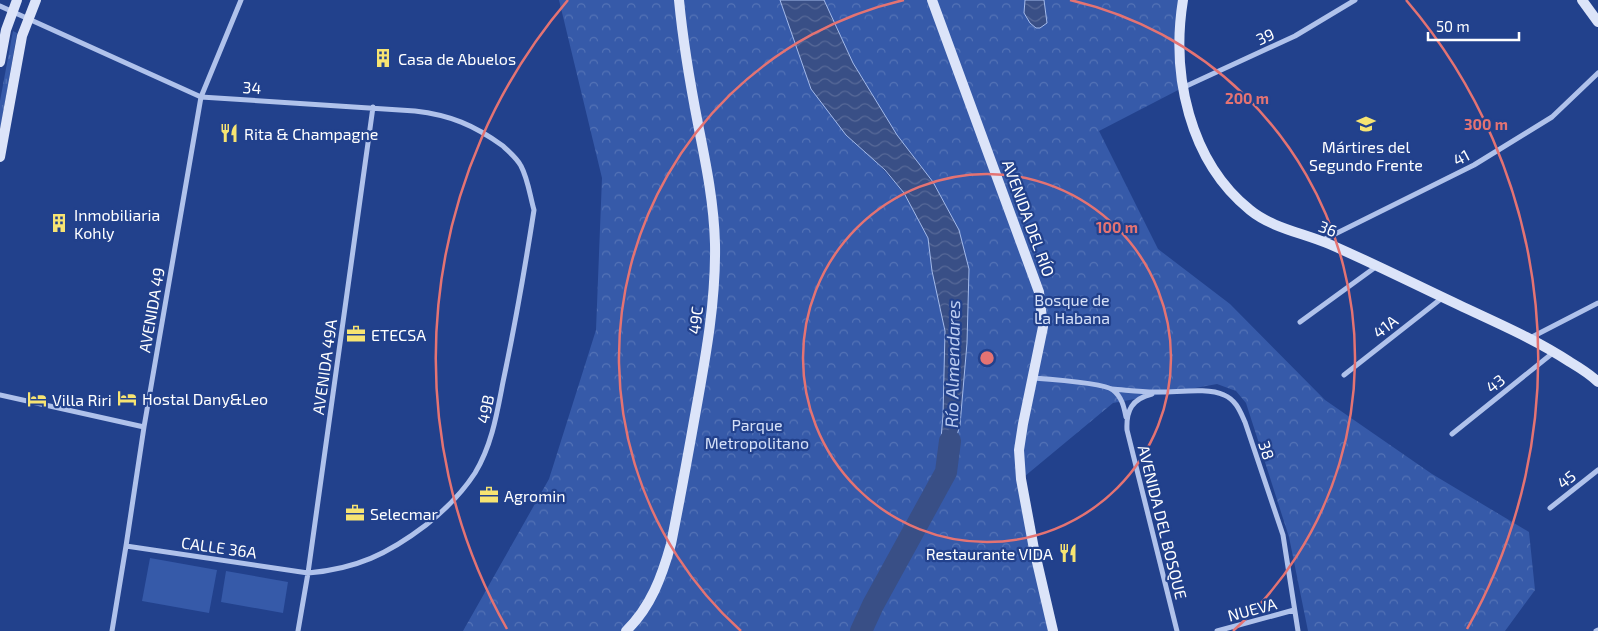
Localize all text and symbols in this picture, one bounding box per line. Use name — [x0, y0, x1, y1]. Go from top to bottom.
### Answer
scale bar — [1428, 10, 1519, 42]
text: 50 m — [1436, 17, 1470, 35]
street label: 39 — [1253, 24, 1277, 48]
building icon: Casa de Abuelos — [372, 47, 394, 69]
place label: Casa de Abuelos — [398, 49, 516, 68]
street label: 34 — [242, 77, 262, 97]
text: 200 m — [1225, 89, 1269, 107]
school or university icon: Mártires del Segundo Frente — [1355, 113, 1377, 135]
text: 300 m — [1464, 115, 1508, 133]
restaurant icon: Rita & Champagne — [218, 122, 240, 144]
place label: Rita & Champagne — [244, 124, 378, 143]
place label: Mártires del Segundo Frente — [1309, 137, 1423, 174]
street label: 41 — [1449, 145, 1473, 169]
street label: AVENIDA DEL RÍO — [999, 157, 1059, 279]
place label: Inmobiliaria Kohly — [74, 205, 160, 242]
building icon: Inmobiliaria Kohly — [48, 212, 70, 234]
street label: 36 — [1316, 216, 1340, 240]
text: 100 m — [1096, 218, 1138, 236]
street label: AVENIDA 49 — [134, 266, 168, 354]
park label: Bosque de La Habana — [1034, 290, 1110, 327]
water label: Río Almendares — [940, 300, 964, 428]
street label: 49C — [684, 305, 706, 335]
street label: 41A — [1369, 310, 1401, 342]
street label: AVENIDA 49A — [308, 318, 340, 416]
office icon: ETECSA — [345, 323, 367, 345]
place label: ETECSA — [371, 325, 426, 344]
centre of rings — [978, 349, 996, 367]
street label: 43 — [1482, 370, 1508, 396]
hotel icon: Hostal Dany&Leo — [116, 387, 138, 409]
hotel icon: Villa Riri — [26, 388, 48, 410]
place label: Hostal Dany&Leo — [142, 389, 268, 408]
place label: Villa Riri — [52, 390, 112, 409]
street label: 49B — [473, 393, 497, 425]
park label: Parque Metropolitano — [705, 415, 809, 452]
street label: 38 — [1255, 438, 1279, 462]
street label: AVENIDA DEL BOSQUE — [1134, 443, 1191, 601]
street label: 45 — [1553, 466, 1579, 492]
office icon: Agromin — [478, 484, 500, 506]
place label: Agromin — [504, 486, 565, 505]
office icon: Selecmar — [344, 502, 366, 524]
place label: Selecmar — [370, 504, 439, 523]
street label: CALLE 36A — [180, 532, 258, 562]
restaurant icon: Restaurante VIDA — [1057, 542, 1079, 564]
place label: Restaurante VIDA — [926, 544, 1053, 563]
street label: NUEVA — [1225, 593, 1279, 625]

